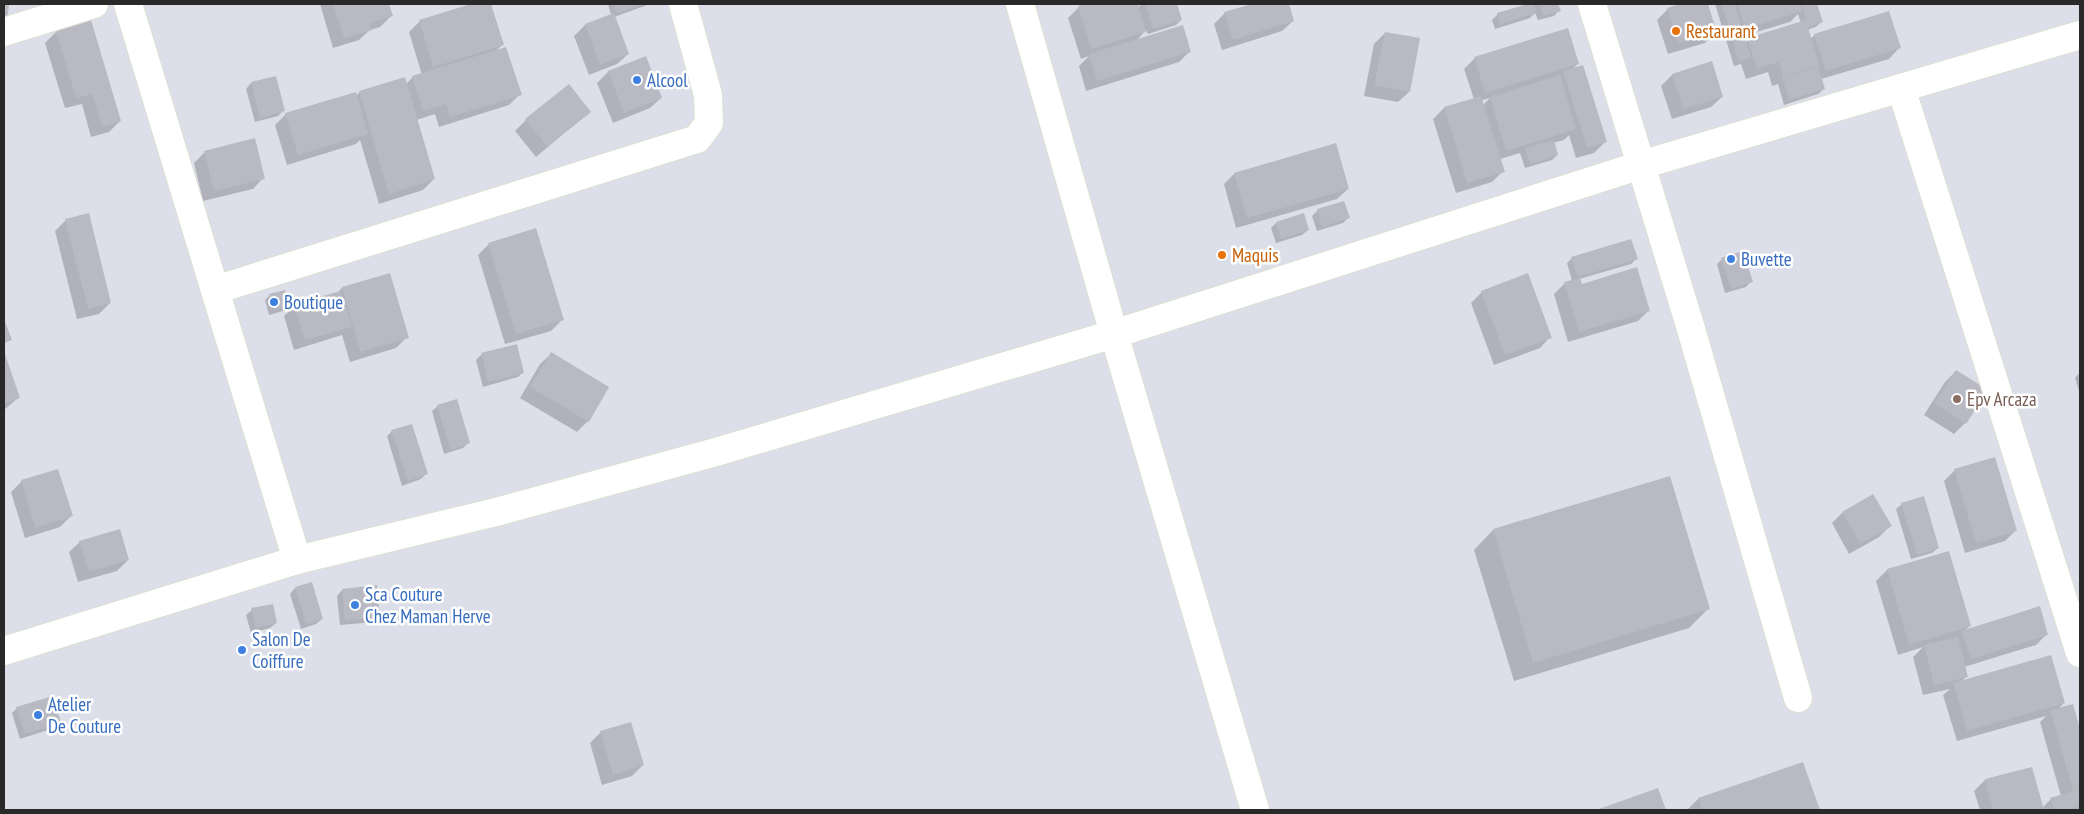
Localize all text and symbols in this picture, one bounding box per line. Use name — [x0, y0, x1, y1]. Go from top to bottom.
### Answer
place label: Restaurant — [1686, 19, 1757, 43]
marker: Restaurant — [1670, 25, 1682, 37]
place label: Alcool — [647, 68, 688, 92]
marker: Alcool — [631, 74, 643, 86]
place label: Maquis — [1232, 243, 1279, 267]
place label: Buvette — [1741, 247, 1792, 271]
marker: Maquis — [1216, 249, 1228, 261]
marker: Buvette — [1725, 253, 1737, 265]
place label: Boutique — [284, 290, 343, 314]
marker: Boutique — [268, 296, 280, 308]
place label: Epv Arcaza — [1967, 387, 2037, 411]
marker: Epv Arcaza — [1951, 393, 1963, 405]
place label: Sca Couture Chez Maman Herve — [365, 582, 491, 628]
marker: Sca Couture Chez Maman Herve — [349, 599, 361, 611]
place label: Salon De Coiffure — [252, 627, 311, 673]
marker: Salon De Coiffure — [236, 644, 248, 656]
place label: Atelier De Couture — [48, 692, 121, 738]
marker: Atelier De Couture — [32, 709, 44, 721]

